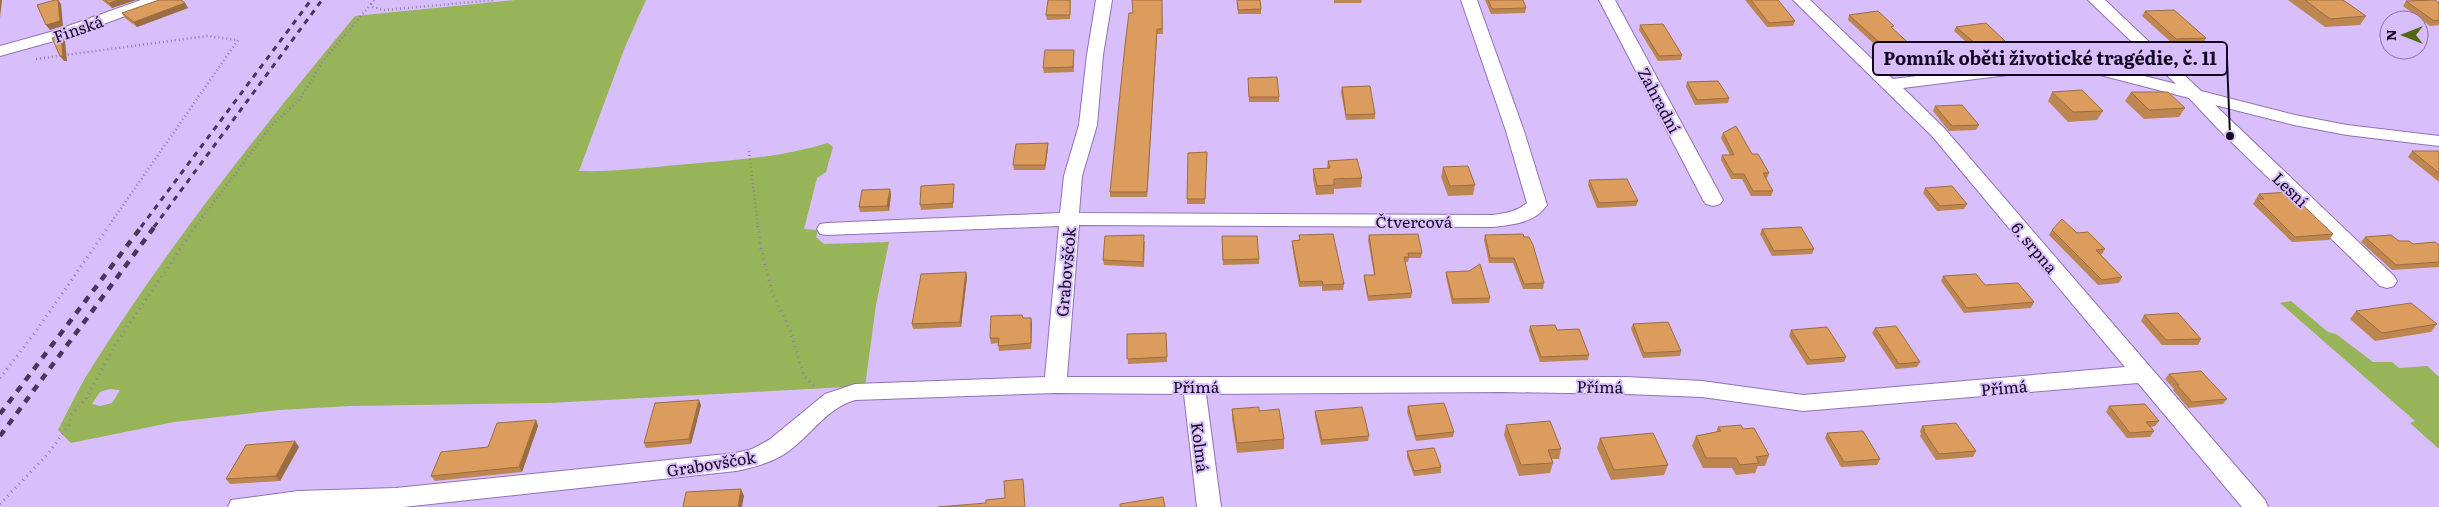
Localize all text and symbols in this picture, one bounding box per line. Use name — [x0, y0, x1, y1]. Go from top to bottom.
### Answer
street label: Finská — [50, 8, 106, 48]
north arrow — [2379, 10, 2429, 60]
text: N — [2380, 29, 2400, 41]
callout: Pomník oběti životické tragédie, č. 11 — [1873, 42, 2227, 75]
text: Pomník oběti životické tragédie, č. 11 — [1883, 44, 2217, 71]
street label: Zahradní — [1633, 63, 1687, 137]
street label: Lesní — [2268, 166, 2314, 212]
street label: Čtvercová — [1376, 209, 1453, 233]
street label: 6. srpna — [2006, 216, 2064, 278]
street label: Grabovščok — [1049, 226, 1081, 318]
street label: Přímá — [1980, 373, 2029, 401]
street label: Přímá — [1173, 374, 1220, 398]
street label: Přímá — [1576, 374, 1624, 398]
street label: Kolmá — [1186, 421, 1216, 474]
street label: Grabovščok — [665, 444, 757, 482]

